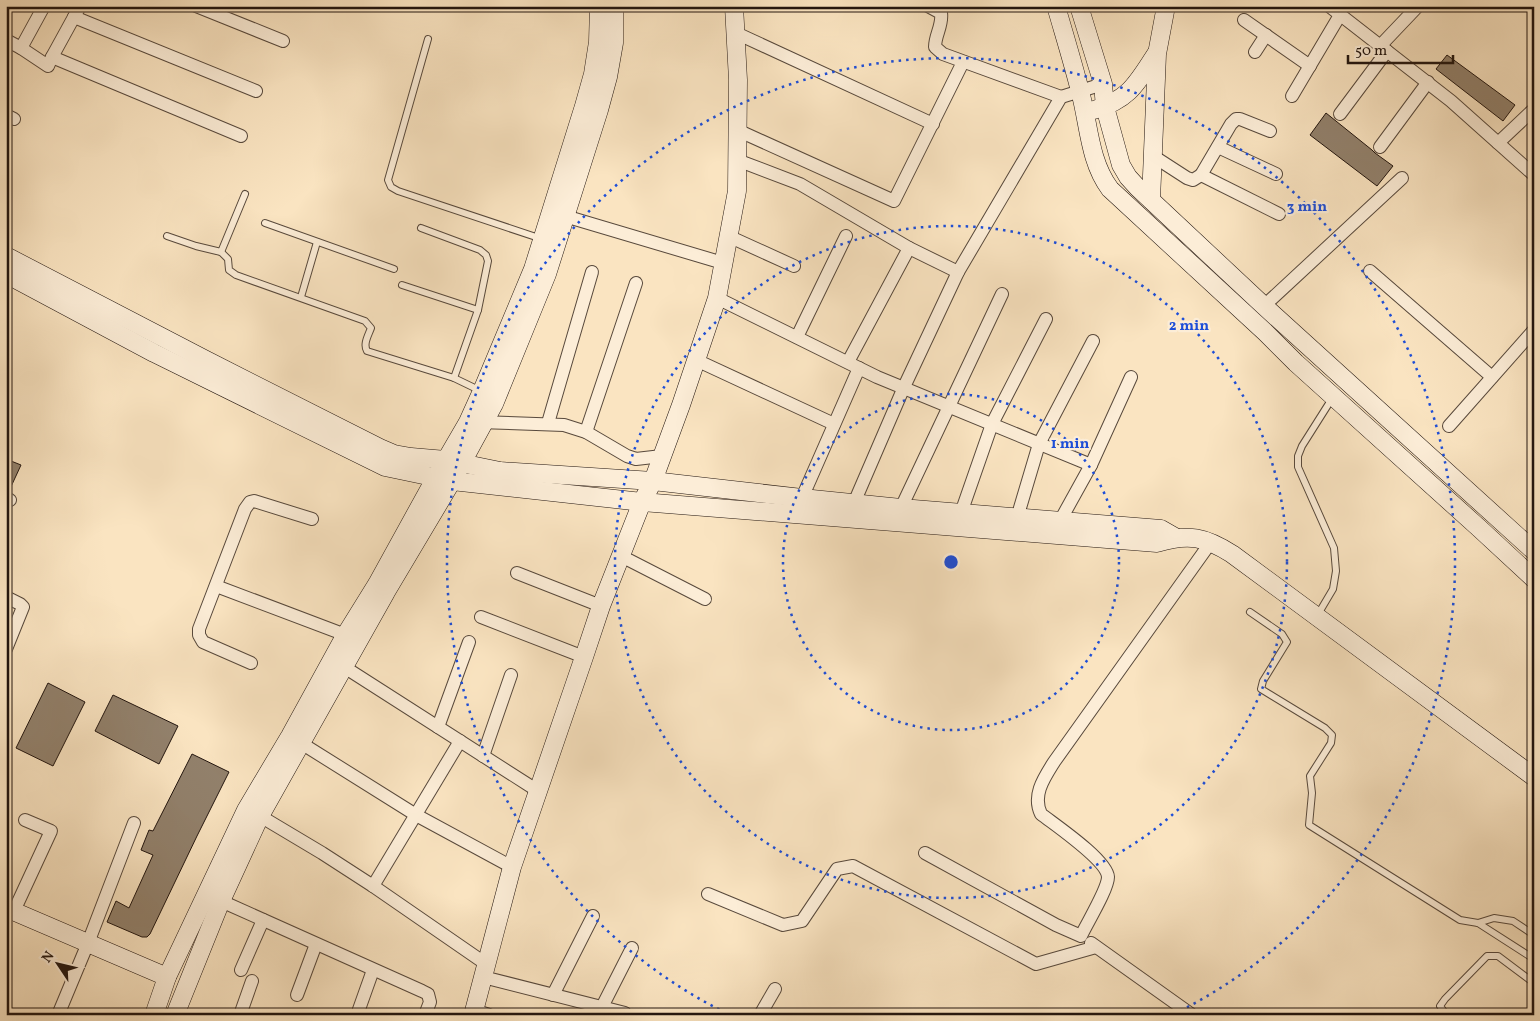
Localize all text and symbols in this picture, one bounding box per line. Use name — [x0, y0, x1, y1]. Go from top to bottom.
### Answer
scale bar — [1348, 32, 1452, 64]
text: 50 m — [1355, 41, 1387, 62]
text: 3 min — [1287, 197, 1327, 218]
text: 2 min — [1169, 316, 1209, 337]
text: 1 min — [1051, 434, 1089, 455]
centre of rings — [942, 553, 960, 571]
north arrow — [32, 938, 82, 988]
text: N — [38, 948, 59, 967]

